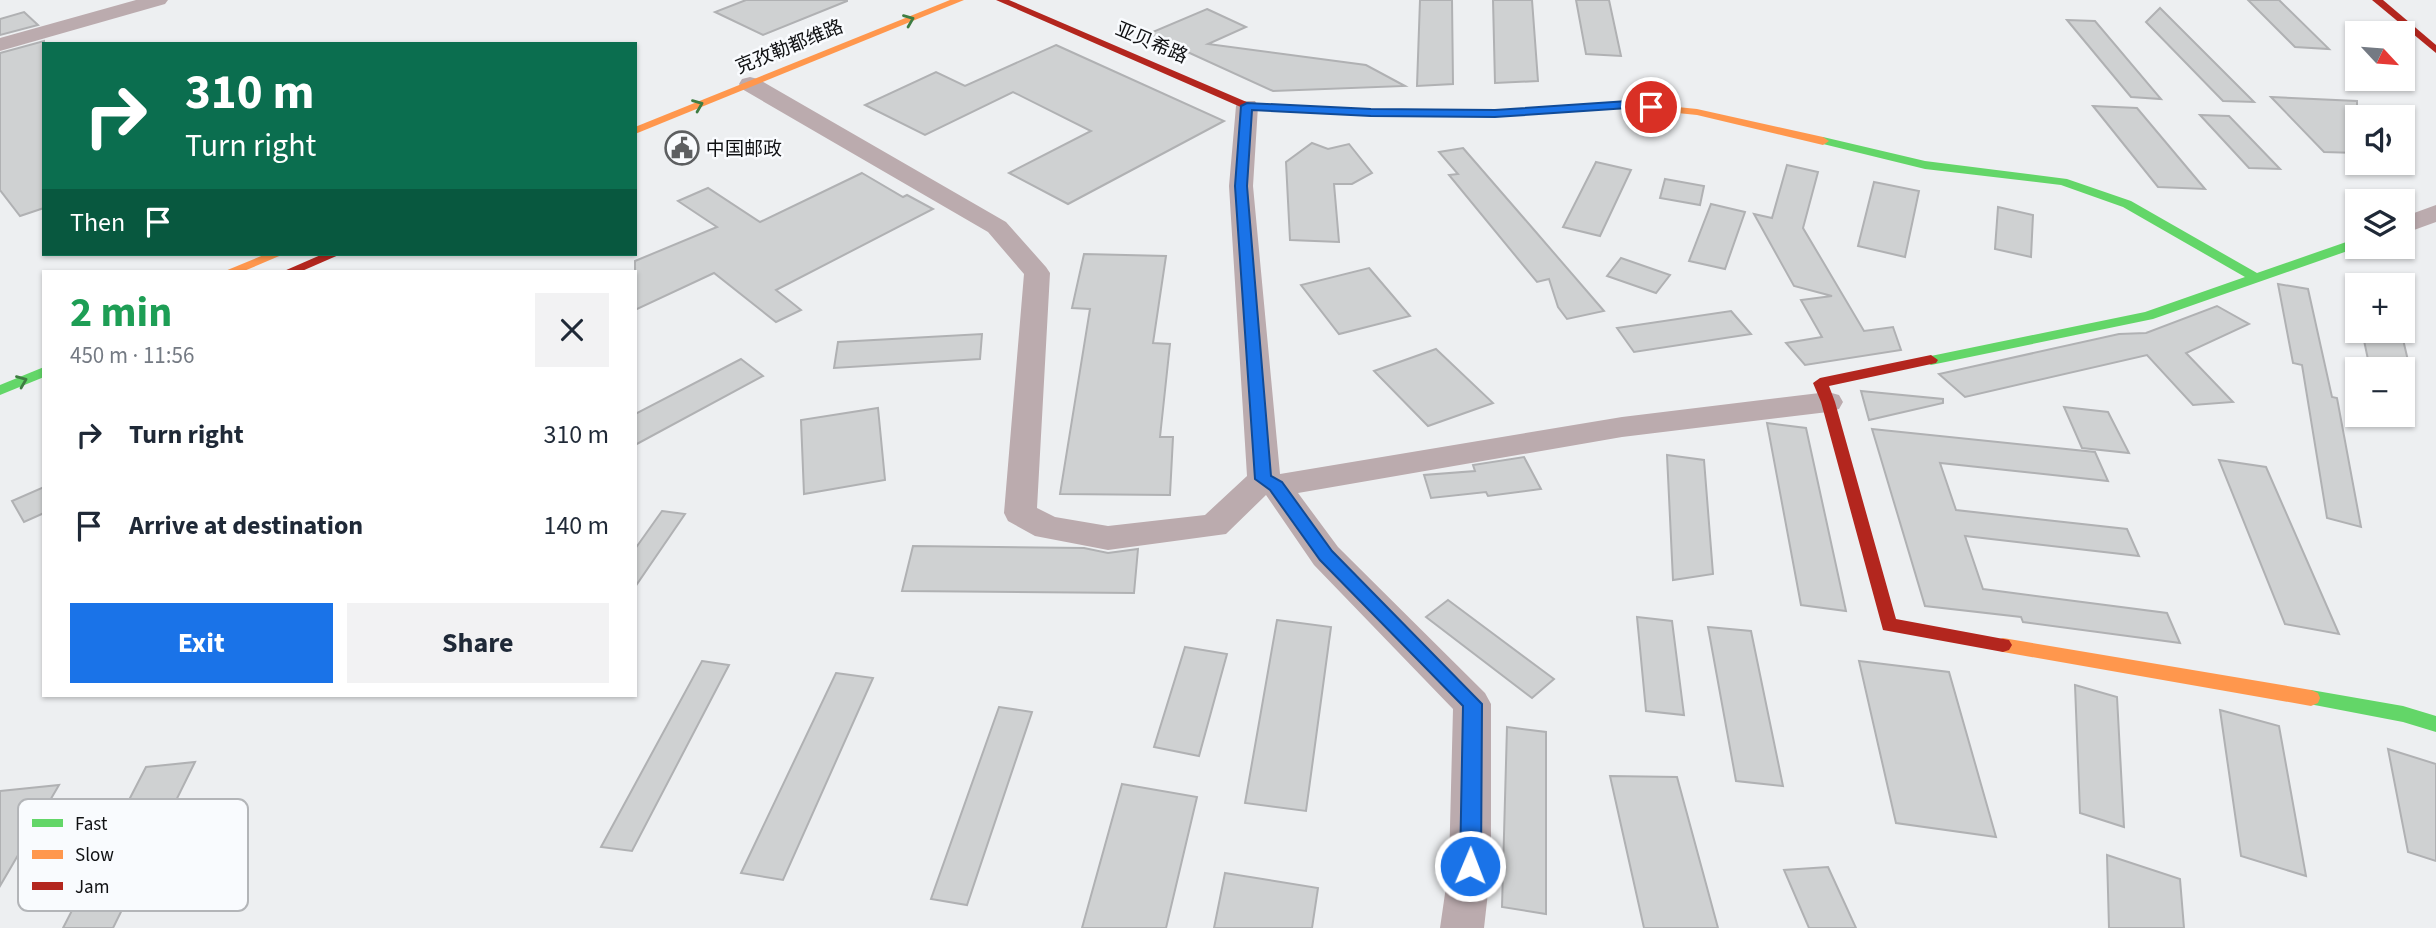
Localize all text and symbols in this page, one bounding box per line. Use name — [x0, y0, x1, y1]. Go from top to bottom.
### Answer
street label: 克孜勒都维路 — [732, 14, 847, 81]
one-way arrow — [902, 14, 915, 28]
street label: 亚贝希路 — [1111, 16, 1192, 71]
north arrow — [2345, 21, 2415, 91]
map controls — [2345, 21, 2415, 427]
text: 310 m — [185, 58, 314, 128]
icon: right — [70, 70, 161, 161]
pin — [1621, 77, 1681, 137]
icon: arrive — [1632, 88, 1670, 126]
one-way arrow — [692, 100, 704, 114]
button: sound — [2345, 105, 2415, 175]
text: Turn right — [185, 123, 316, 169]
public building icon: 中国邮政 — [663, 129, 701, 167]
place label: 中国邮政 — [706, 136, 782, 163]
button: layers — [2345, 189, 2415, 259]
icon: arrive — [139, 203, 177, 241]
text: Then — [70, 204, 125, 241]
button: + — [2345, 273, 2415, 343]
text: 2 min — [70, 283, 172, 343]
button: close — [535, 293, 609, 367]
text: 450 m · 11:56 — [70, 339, 194, 372]
button: − — [2345, 357, 2415, 427]
one-way arrow — [15, 375, 27, 389]
icon: right — [70, 416, 108, 454]
text: Turn right — [129, 416, 244, 453]
text: 310 m — [543, 416, 609, 453]
icon: arrive — [70, 507, 108, 545]
text: Arrive at destination — [129, 507, 363, 544]
text: 140 m — [543, 507, 609, 544]
button: Exit — [70, 603, 333, 683]
button: Share — [347, 603, 609, 683]
legend — [18, 799, 248, 911]
text: Fast — [75, 811, 108, 838]
position arrow — [1433, 829, 1507, 903]
text: Slow — [75, 842, 114, 869]
text: Jam — [75, 874, 109, 901]

